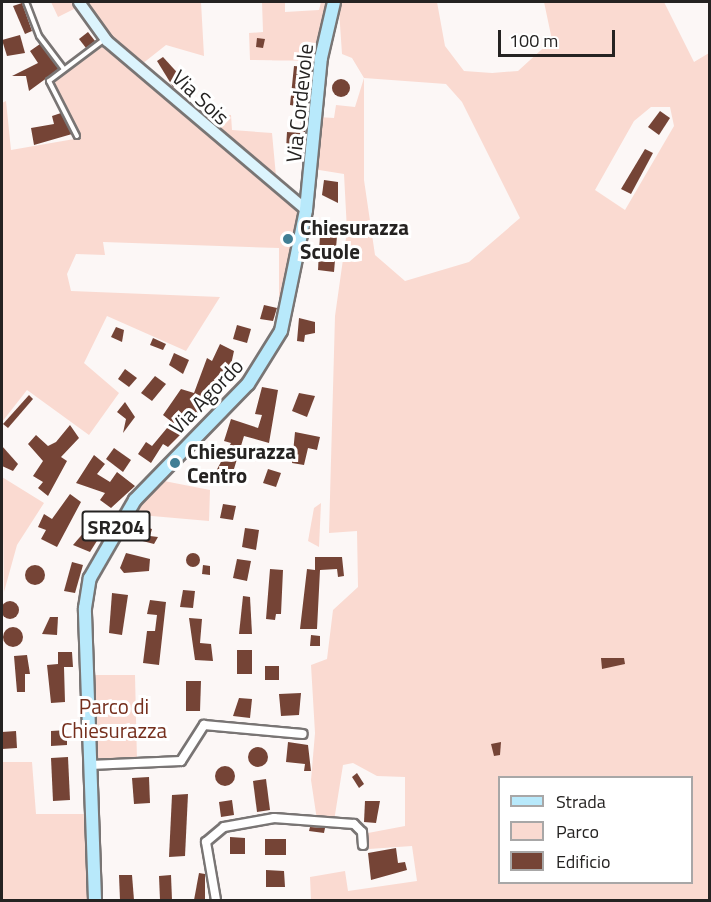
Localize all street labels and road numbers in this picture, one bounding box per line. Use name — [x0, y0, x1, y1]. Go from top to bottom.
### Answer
street label: Via Cordevole — [280, 42, 318, 164]
street label: Via Sois — [167, 64, 235, 130]
street label: Via Agordo — [164, 353, 248, 439]
road number: SR204 — [82, 509, 150, 543]

